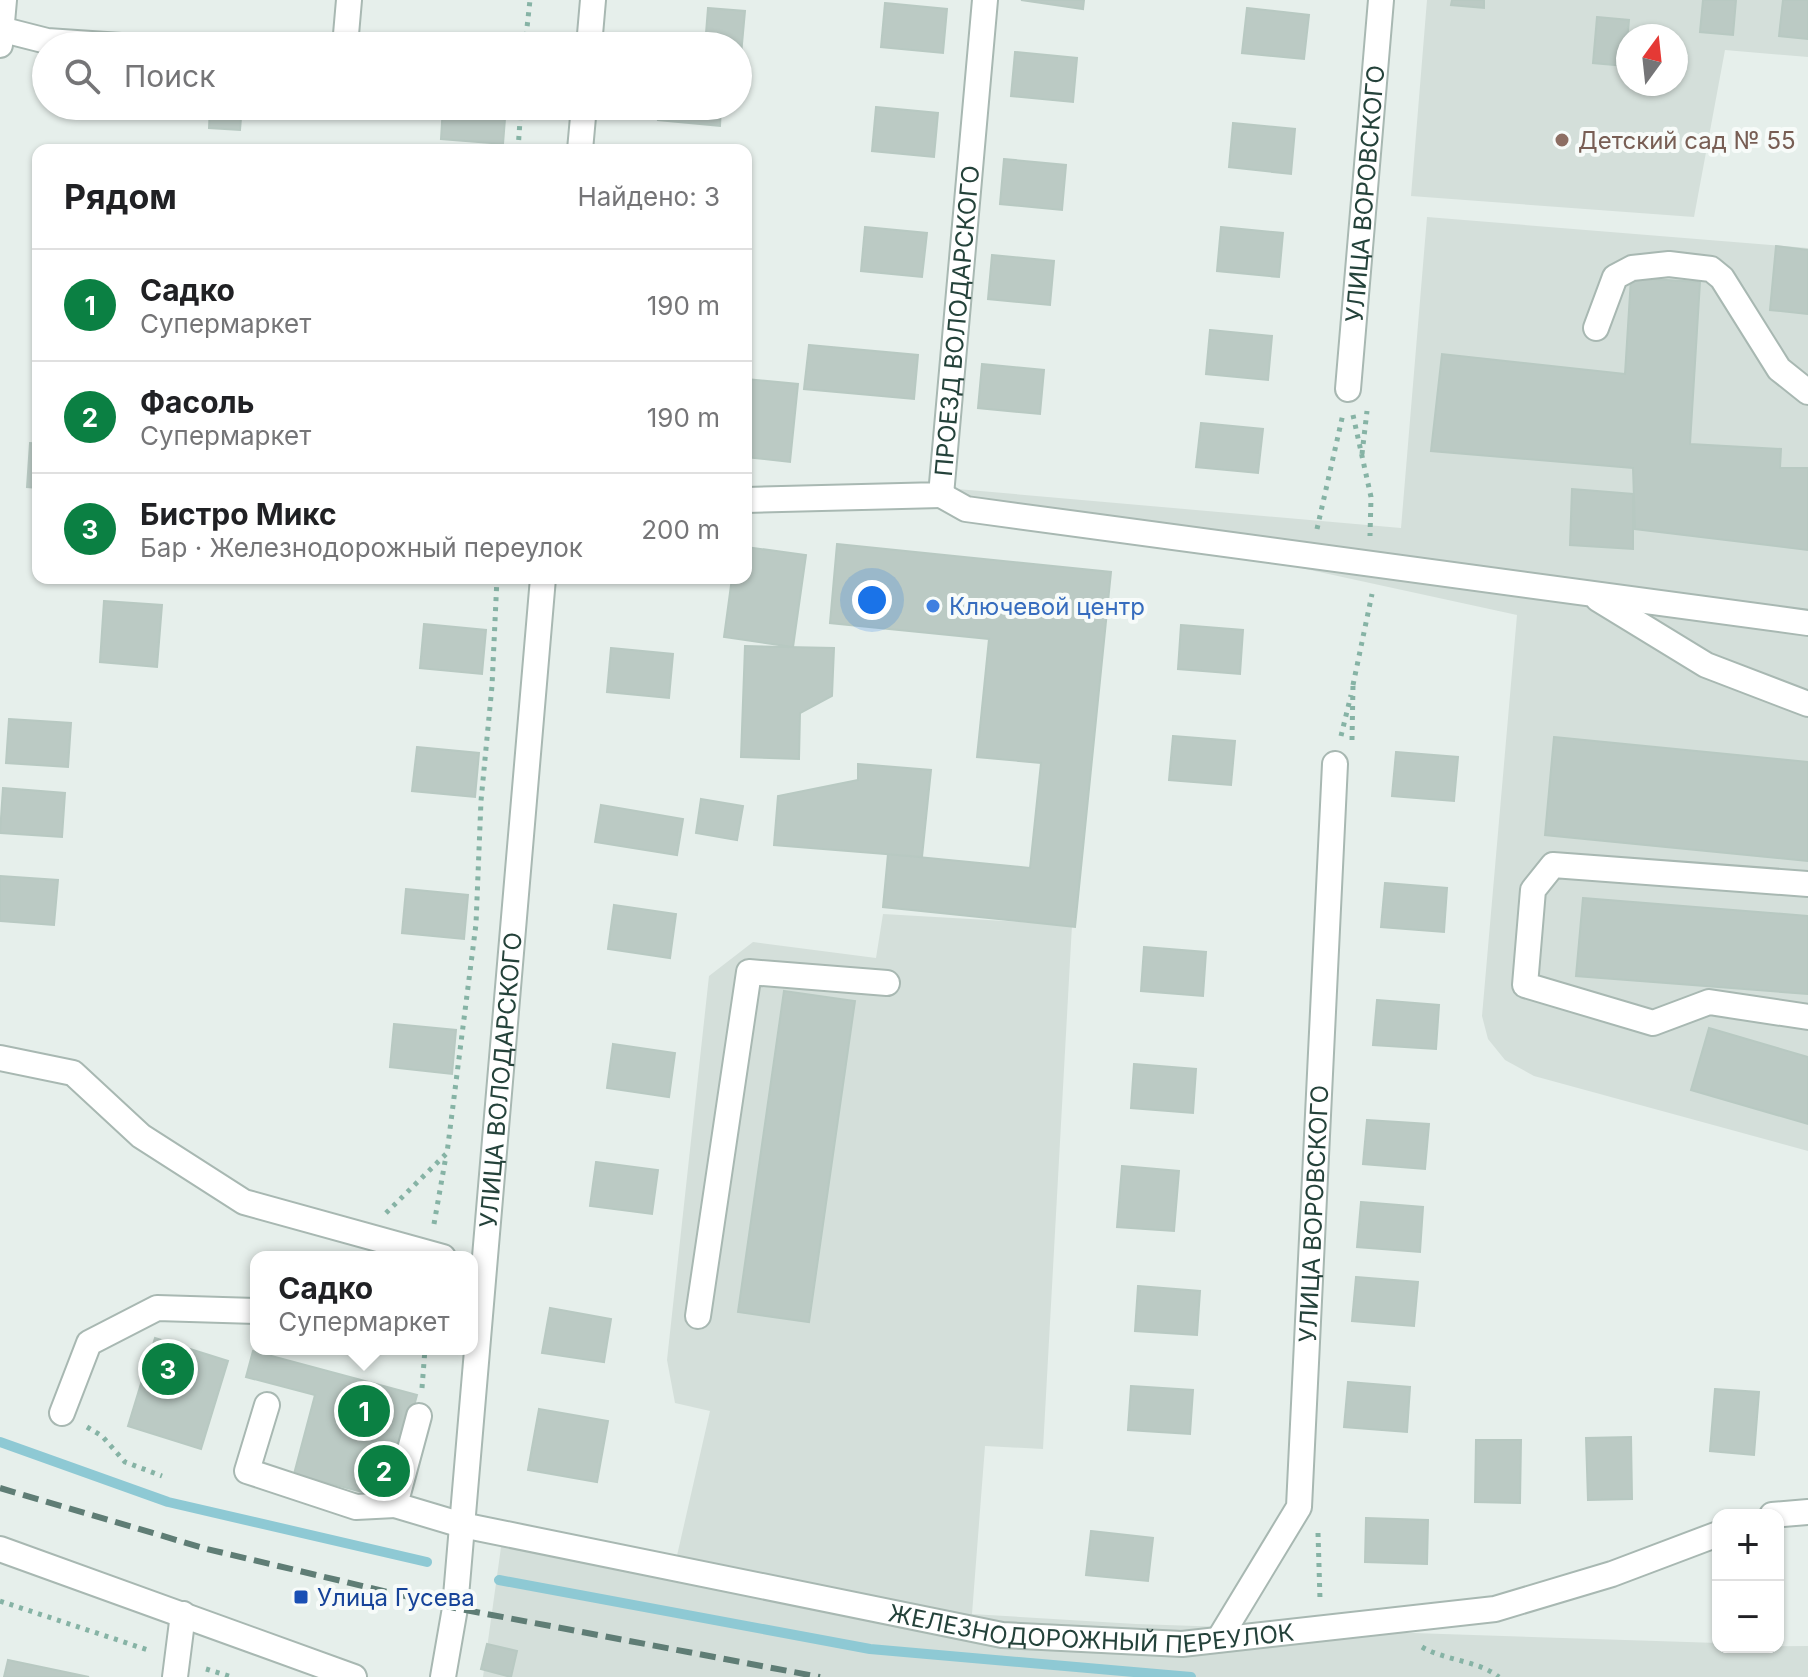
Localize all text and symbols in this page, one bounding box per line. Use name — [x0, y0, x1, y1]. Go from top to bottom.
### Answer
north arrow — [1616, 24, 1688, 96]
search box — [32, 32, 752, 120]
icon: search — [60, 54, 104, 98]
text: Поиск — [124, 58, 215, 94]
street label: УЛИЦА ВОРОВСКОГО — [1339, 64, 1390, 323]
place label: Детский сад № 55 — [1578, 126, 1796, 155]
marker: Детский сад № 55 — [1553, 131, 1571, 149]
street label: ПРОЕЗД ВОЛОДАРСКОГО — [928, 164, 985, 477]
text: Рядом — [64, 176, 177, 217]
text: Найдено: 3 — [577, 181, 720, 212]
text: Садко — [140, 272, 235, 308]
text: 1 — [84, 290, 96, 321]
text: 190 m — [647, 290, 720, 321]
text: Супермаркет — [140, 308, 311, 339]
text: Фасоль — [140, 384, 254, 420]
text: 2 — [82, 402, 98, 433]
text: 190 m — [647, 402, 720, 433]
text: Супермаркет — [140, 420, 311, 451]
text: Бистро Микс — [140, 496, 337, 532]
text: 3 — [82, 514, 98, 545]
text: 200 m — [641, 514, 720, 545]
text: Бар · Железнодорожный переулок — [140, 532, 583, 563]
your location — [852, 580, 892, 620]
place label: Ключевой центр — [949, 592, 1145, 621]
marker: Ключевой центр — [924, 597, 942, 615]
street label: УЛИЦА ВОЛОДАРСКОГО — [473, 931, 527, 1229]
street label: УЛИЦА ВОРОВСКОГО — [1292, 1084, 1334, 1343]
popup — [250, 1251, 478, 1355]
text: Садко — [278, 1270, 373, 1306]
text: Супермаркет — [278, 1306, 450, 1337]
pin: 3 — [142, 1339, 194, 1399]
pin: 1 — [338, 1381, 390, 1441]
pin: 2 — [358, 1441, 410, 1501]
map controls — [1712, 1509, 1784, 1653]
button: + — [1712, 1509, 1784, 1581]
button: − — [1712, 1581, 1784, 1653]
place label: Улица Гусева — [317, 1583, 475, 1612]
marker: Улица Гусева — [292, 1588, 310, 1606]
street label: ЖЕЛЕЗНОДОРОЖНЫЙ ПЕРЕУЛОК — [886, 1598, 1295, 1659]

